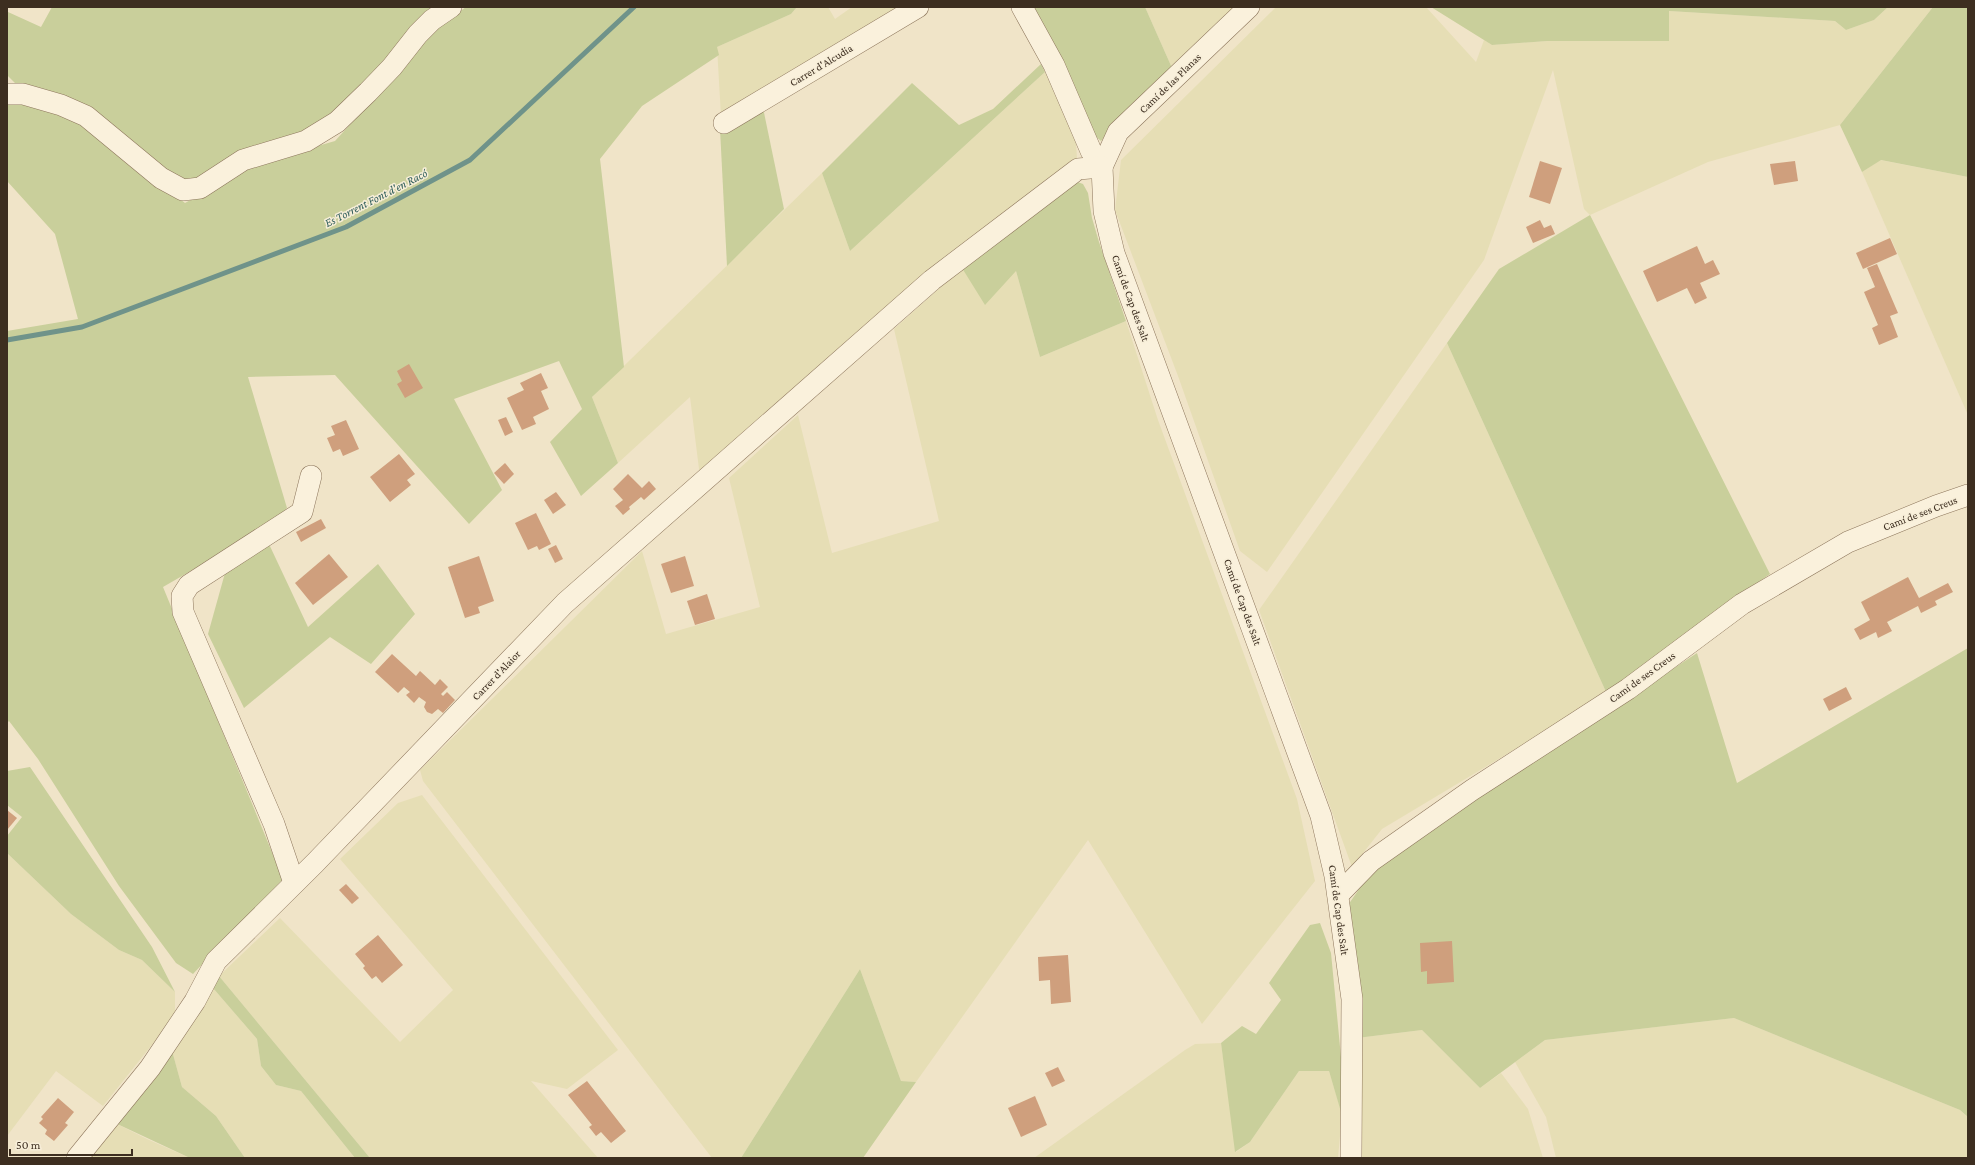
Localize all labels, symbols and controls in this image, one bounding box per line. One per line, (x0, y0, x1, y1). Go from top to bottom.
street label: Carrer d'Alcudia (787, 41, 855, 89)
street label: Camí de las Planas (1137, 50, 1203, 116)
water label: Es Torrent Font d'en Racó (322, 166, 431, 230)
street label: Camí de Cap des Salt (1109, 253, 1152, 344)
street label: Camí de ses Creus (1881, 493, 1959, 533)
street label: Camí de Cap des Salt (1221, 557, 1264, 648)
street label: Carrer d'Alaior (469, 648, 523, 702)
street label: Camí de ses Creus (1607, 649, 1677, 705)
street label: Camí de Cap des Salt (1326, 864, 1351, 956)
scale bar (10, 1131, 132, 1157)
text: 50 m (16, 1138, 41, 1152)

